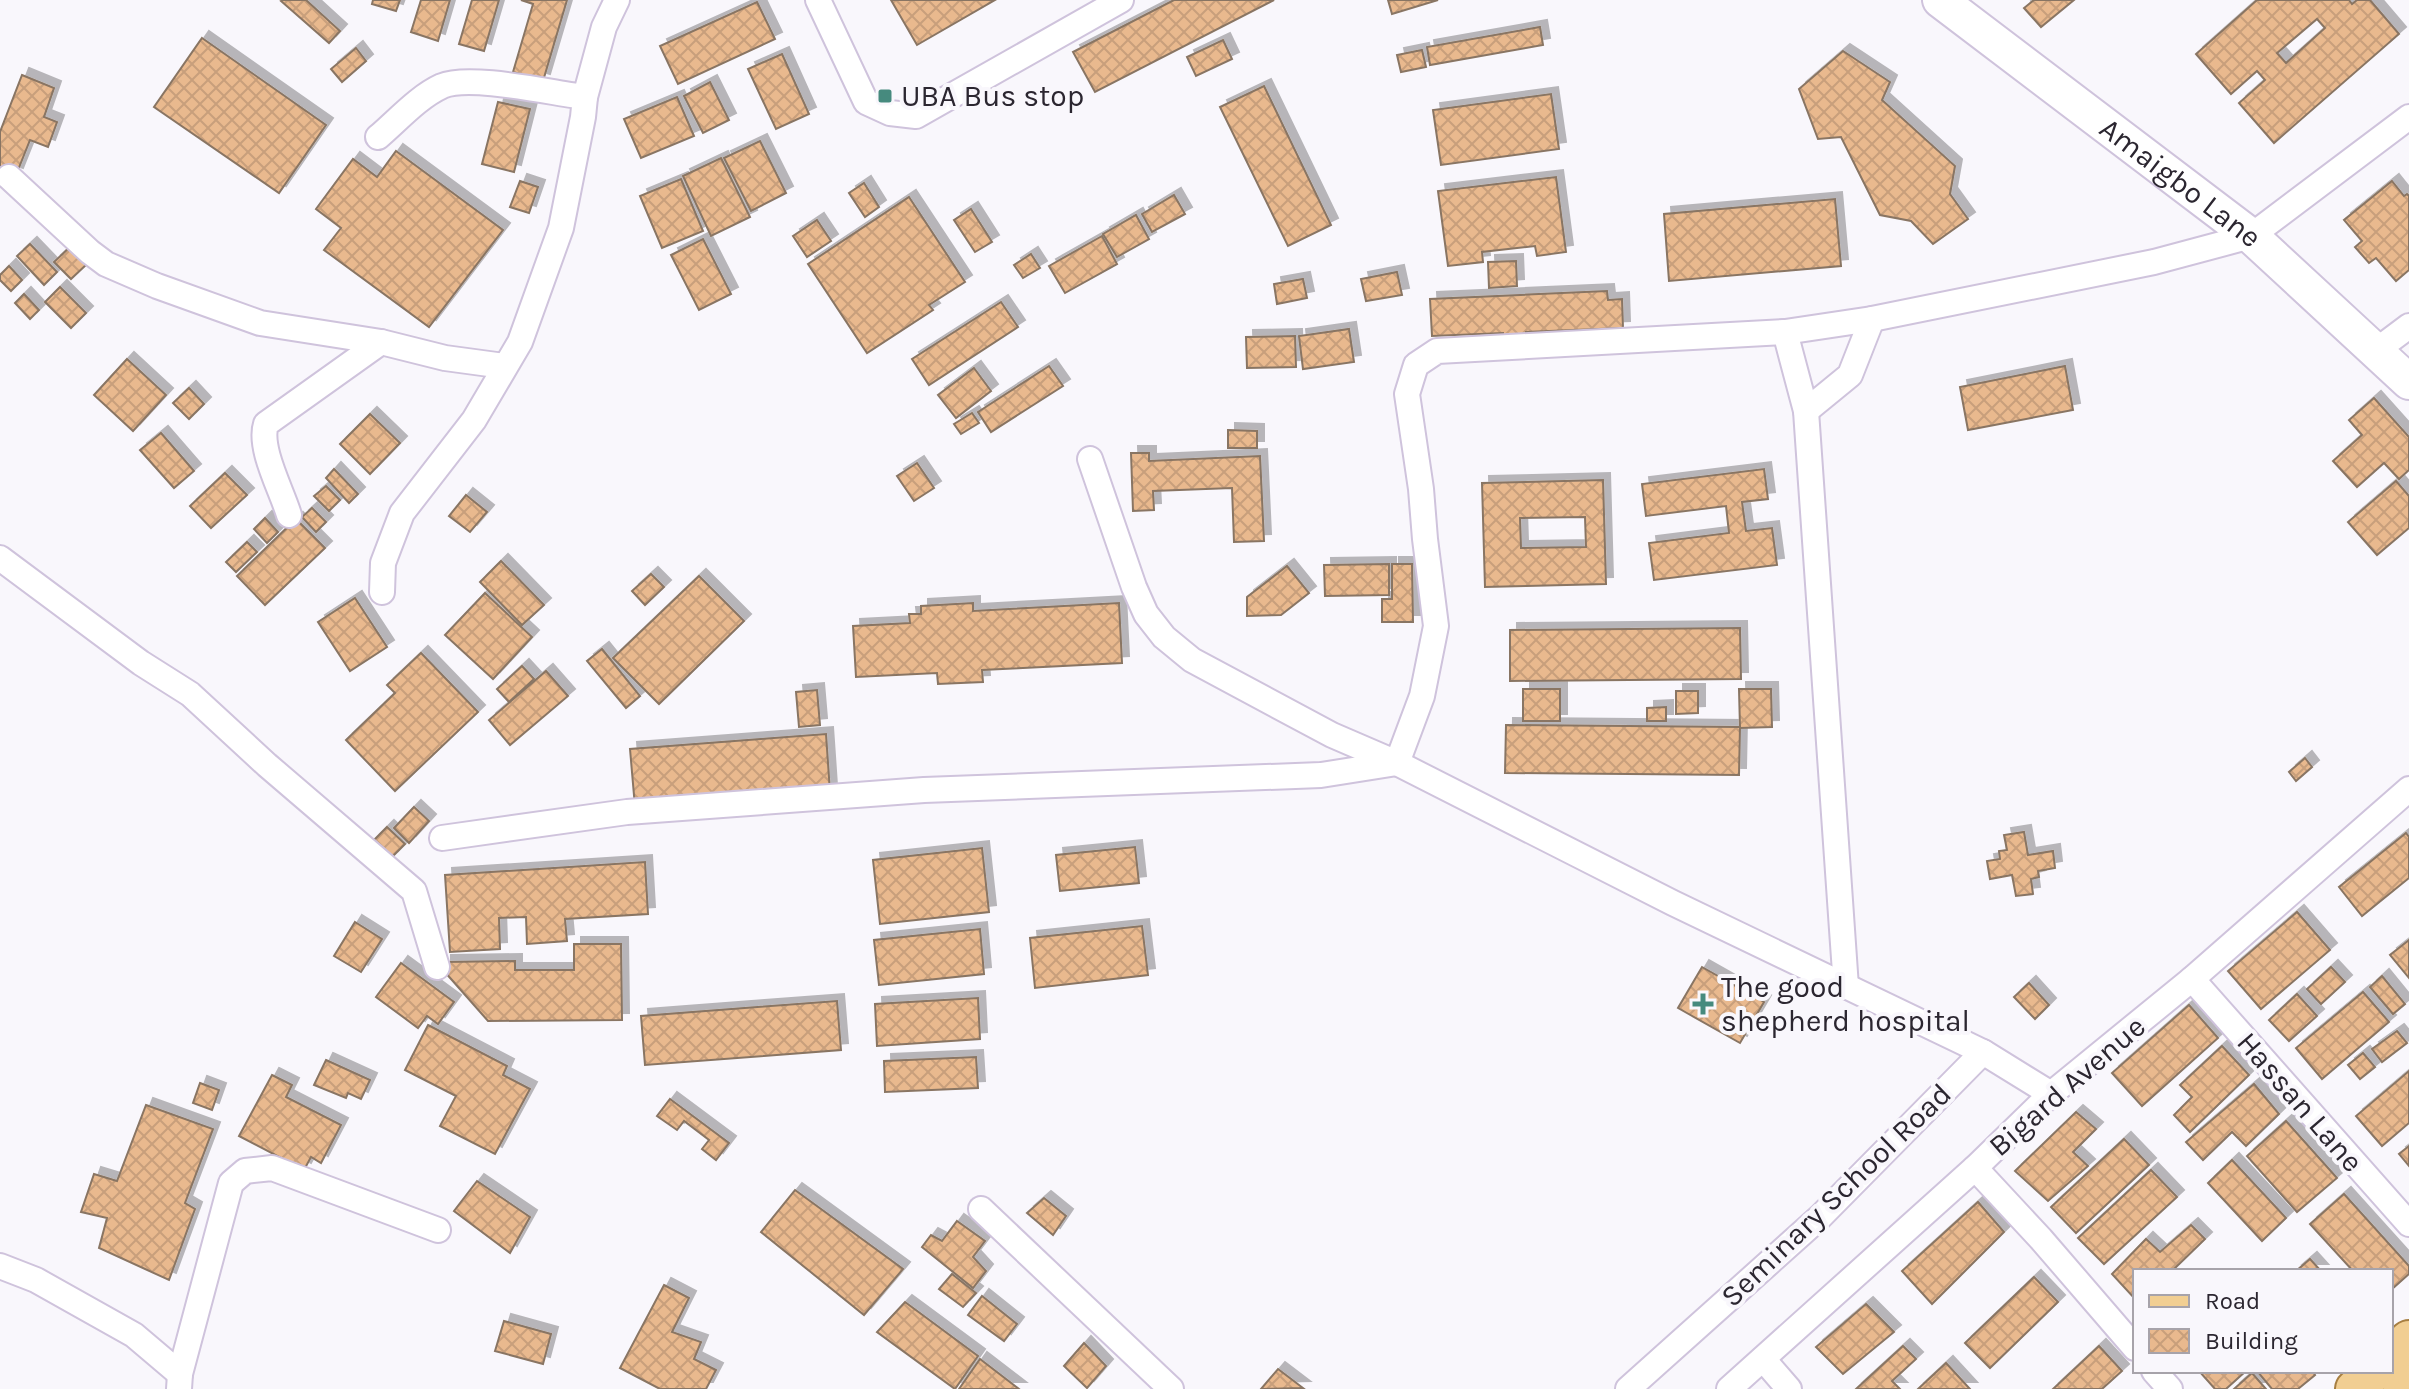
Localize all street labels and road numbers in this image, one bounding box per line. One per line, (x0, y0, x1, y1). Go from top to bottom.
street label: Amaigbo Lane (2093, 110, 2269, 255)
street label: Bigard Avenue (1981, 1008, 2153, 1164)
street label: Hassan Lane (2229, 1025, 2371, 1179)
street label: Seminary School Road (1713, 1076, 1959, 1314)

